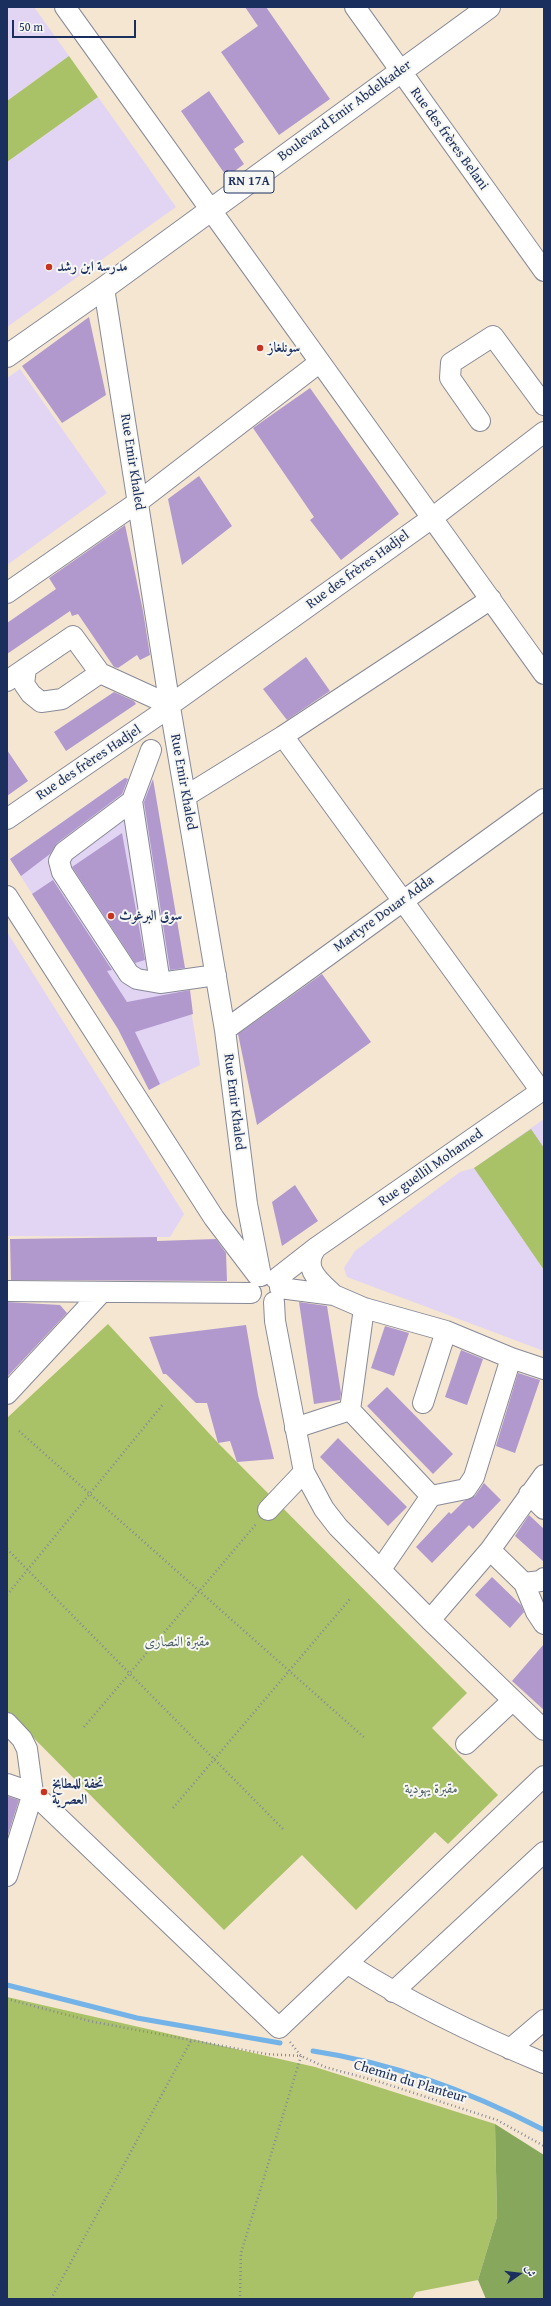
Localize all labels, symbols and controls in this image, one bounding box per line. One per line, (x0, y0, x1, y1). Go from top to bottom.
scale bar (14, 12, 138, 38)
text: 50 m (19, 18, 43, 35)
street label: Boulevard Emir Abdelkader (275, 57, 415, 165)
street label: Rue des frères Belani (406, 85, 492, 193)
road number: RN 17A (224, 171, 274, 193)
place label: مدرسة ابن رشد (57, 259, 128, 275)
marker: مدرسة ابن رشد (44, 262, 54, 272)
place label: سونلغاز (268, 340, 300, 356)
marker: سونلغاز (255, 343, 265, 353)
street label: Rue Emir Khaled (116, 413, 148, 511)
street label: Rue des frères Hadjel (303, 527, 413, 613)
street label: Rue des frères Hadjel (33, 722, 145, 804)
street label: Rue Emir Khaled (166, 733, 200, 831)
street label: Martyre Douar Adda (331, 872, 437, 956)
place label: سوق البرغوث (119, 908, 182, 924)
marker: سوق البرغوث (106, 911, 116, 921)
street label: Rue Emir Khaled (220, 1053, 248, 1151)
street label: Rue guellil Mohamed (375, 1126, 487, 1210)
park label: مقبرة النصارى (144, 1634, 210, 1650)
place label: تحفة للمطابخ العصرية (52, 1776, 104, 1808)
park label: مقبرة يهودية (404, 1781, 458, 1797)
marker: تحفة للمطابخ العصرية (39, 1787, 49, 1797)
street label: Chemin du Planteur (351, 2057, 469, 2107)
north arrow (499, 2254, 539, 2294)
text: ش (522, 2264, 540, 2278)

